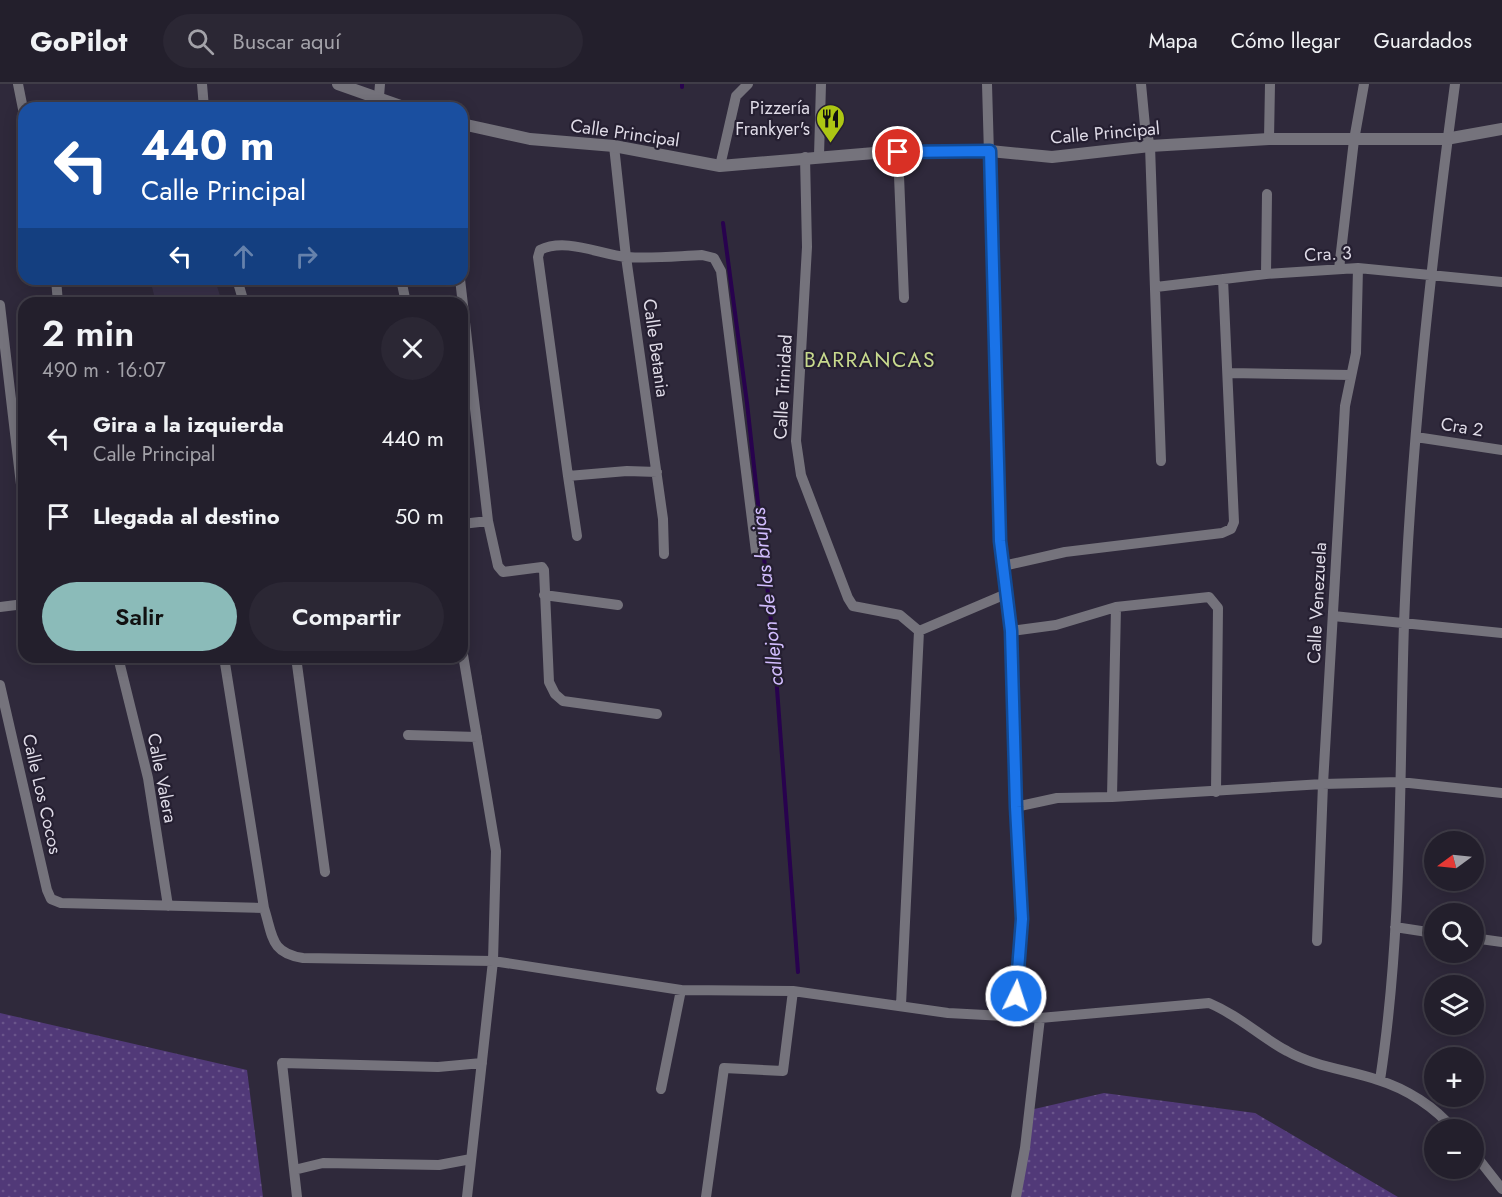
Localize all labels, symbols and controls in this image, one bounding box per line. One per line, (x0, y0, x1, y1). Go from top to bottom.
search box (163, 14, 583, 68)
text: GoPilot (30, 21, 127, 62)
icon: search (184, 25, 217, 58)
text: Buscar aquí (232, 25, 341, 57)
text: Mapa (1148, 26, 1198, 56)
text: Cómo llegar (1231, 26, 1340, 56)
text: Guardados (1373, 26, 1472, 56)
place label: Pizzería Frankyer's (735, 95, 810, 142)
restaurant icon: Pizzería Frankyer's (815, 102, 847, 144)
street label: Calle Principal (569, 112, 681, 154)
text: 440 m (141, 115, 274, 176)
street label: Calle Principal (1049, 115, 1161, 151)
icon: left (42, 126, 120, 204)
pin (872, 126, 923, 177)
icon: arrive (881, 135, 914, 168)
text: Calle Principal (141, 171, 306, 210)
icon: left (164, 240, 197, 273)
icon: ahead (227, 240, 260, 273)
icon: right (290, 240, 323, 273)
street label: Cra. 3 (1303, 240, 1353, 268)
street label: Calle Betania (636, 297, 676, 399)
text: 2 min (42, 307, 134, 359)
button: close (381, 317, 444, 380)
street label: Calle Trinidad (767, 334, 799, 440)
district label: BARRANCAS (804, 345, 936, 375)
text: 490 m · 16:07 (42, 356, 166, 385)
text: Gira a la izquierda (93, 408, 284, 440)
street label: Cra 2 (1439, 411, 1485, 443)
icon: left (42, 422, 75, 455)
text: 440 m (381, 422, 444, 454)
text: Calle Principal (93, 440, 215, 469)
icon: arrive (42, 500, 75, 533)
text: Llegada al destino (93, 500, 280, 532)
text: 50 m (395, 500, 444, 532)
water label: callejon de las brujas (744, 506, 791, 687)
street label: Calle Venezuela (1301, 542, 1333, 664)
button: Salir (42, 582, 237, 651)
button: Compartir (249, 582, 444, 651)
street label: Calle Los Cocos (16, 731, 68, 857)
street label: Calle Valera (141, 731, 183, 825)
north arrow (1424, 831, 1484, 891)
map controls (1424, 831, 1484, 1179)
button: search (1424, 903, 1484, 963)
position arrow (984, 964, 1048, 1028)
button: layers (1424, 975, 1484, 1035)
button: + (1424, 1047, 1484, 1107)
button: − (1424, 1119, 1484, 1179)

